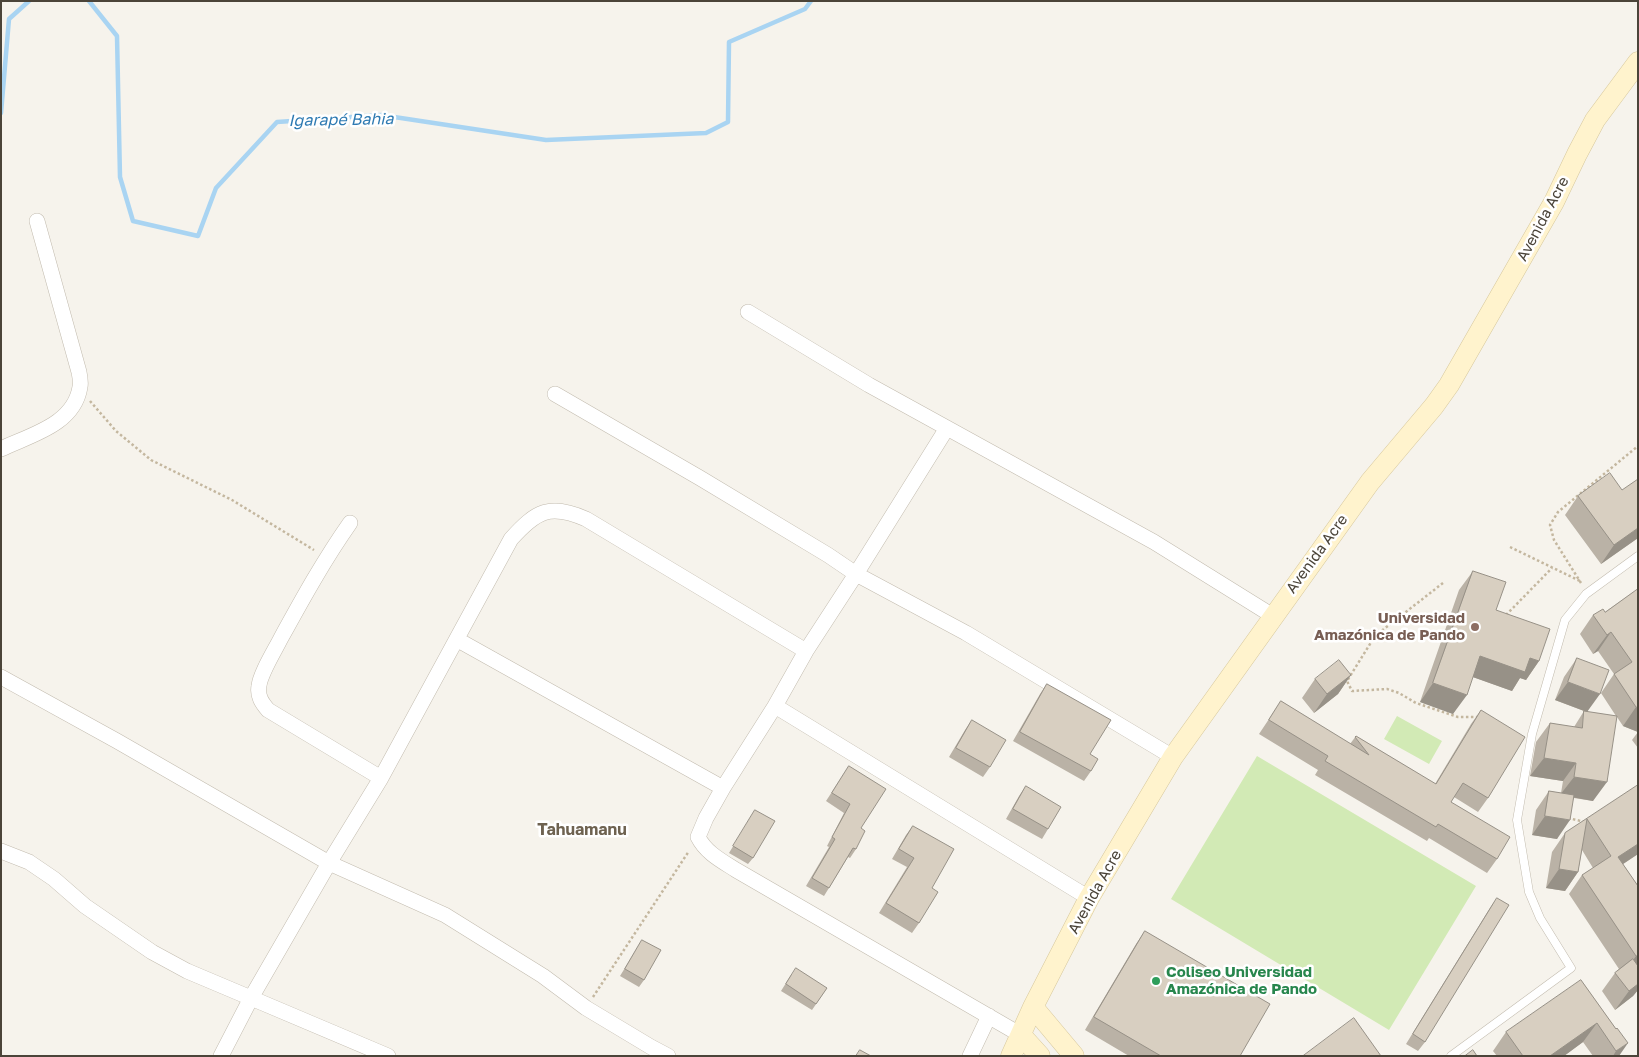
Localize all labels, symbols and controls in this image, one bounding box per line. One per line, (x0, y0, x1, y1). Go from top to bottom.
water label: Igarapé Bahia (288, 109, 394, 131)
street label: Avenida Acre (1513, 174, 1573, 264)
street label: Avenida Acre (1282, 511, 1352, 597)
place label: Universidad Amazónica de Pando (1314, 609, 1465, 644)
marker: Universidad Amazónica de Pando (1469, 621, 1481, 633)
district label: Tahuamanu (537, 820, 627, 840)
street label: Avenida Acre (1065, 847, 1125, 937)
place label: Coliseo Universidad Amazónica de Pando (1166, 963, 1317, 998)
marker: Coliseo Universidad Amazónica de Pando (1150, 975, 1162, 987)

